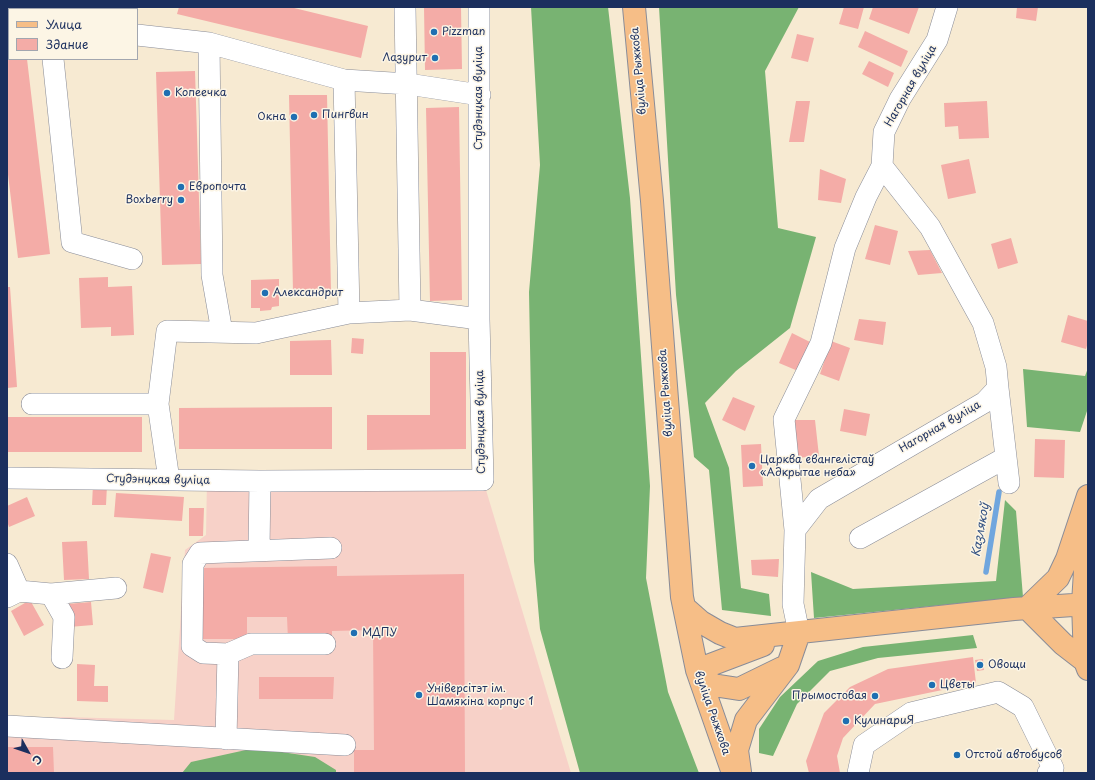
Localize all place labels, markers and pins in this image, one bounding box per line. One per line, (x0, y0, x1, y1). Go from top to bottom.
place label: Pizzman (442, 25, 485, 39)
marker: Pizzman (429, 27, 439, 37)
place label: Лазурит (382, 51, 427, 65)
marker: Лазурит (430, 53, 440, 63)
place label: Копеечка (175, 86, 227, 100)
marker: Копеечка (162, 88, 172, 98)
place label: Пингвин (322, 108, 369, 122)
place label: Окна (257, 110, 286, 124)
marker: Пингвин (309, 110, 319, 120)
marker: Окна (289, 112, 299, 122)
place label: Европочта (189, 180, 246, 194)
marker: Европочта (176, 182, 186, 192)
place label: Boxberry (126, 193, 173, 207)
marker: Boxberry (176, 195, 186, 205)
place label: Александрит (273, 286, 343, 300)
marker: Александрит (260, 288, 270, 298)
place label: Царква евангелістаў «Адкрытае неба» (760, 453, 874, 479)
marker: Царква евангелістаў «Адкрытае неба» (747, 461, 757, 471)
place label: МДПУ (362, 626, 397, 640)
marker: МДПУ (349, 628, 359, 638)
place label: Овощи (988, 658, 1026, 672)
marker: Овощи (975, 660, 985, 670)
place label: Цветы (940, 678, 975, 692)
marker: Цветы (927, 680, 937, 690)
place label: Універсітэт ім. Шамякіна корпус 1 (427, 682, 533, 708)
place label: Прымостовая (792, 689, 867, 703)
marker: Універсітэт ім. Шамякіна корпус 1 (414, 690, 424, 700)
marker: Прымостовая (870, 691, 880, 701)
place label: КулинариЯ (854, 714, 914, 728)
marker: КулинариЯ (841, 716, 851, 726)
place label: Отстой автобусов (965, 748, 1062, 762)
marker: Отстой автобусов (952, 750, 962, 760)

